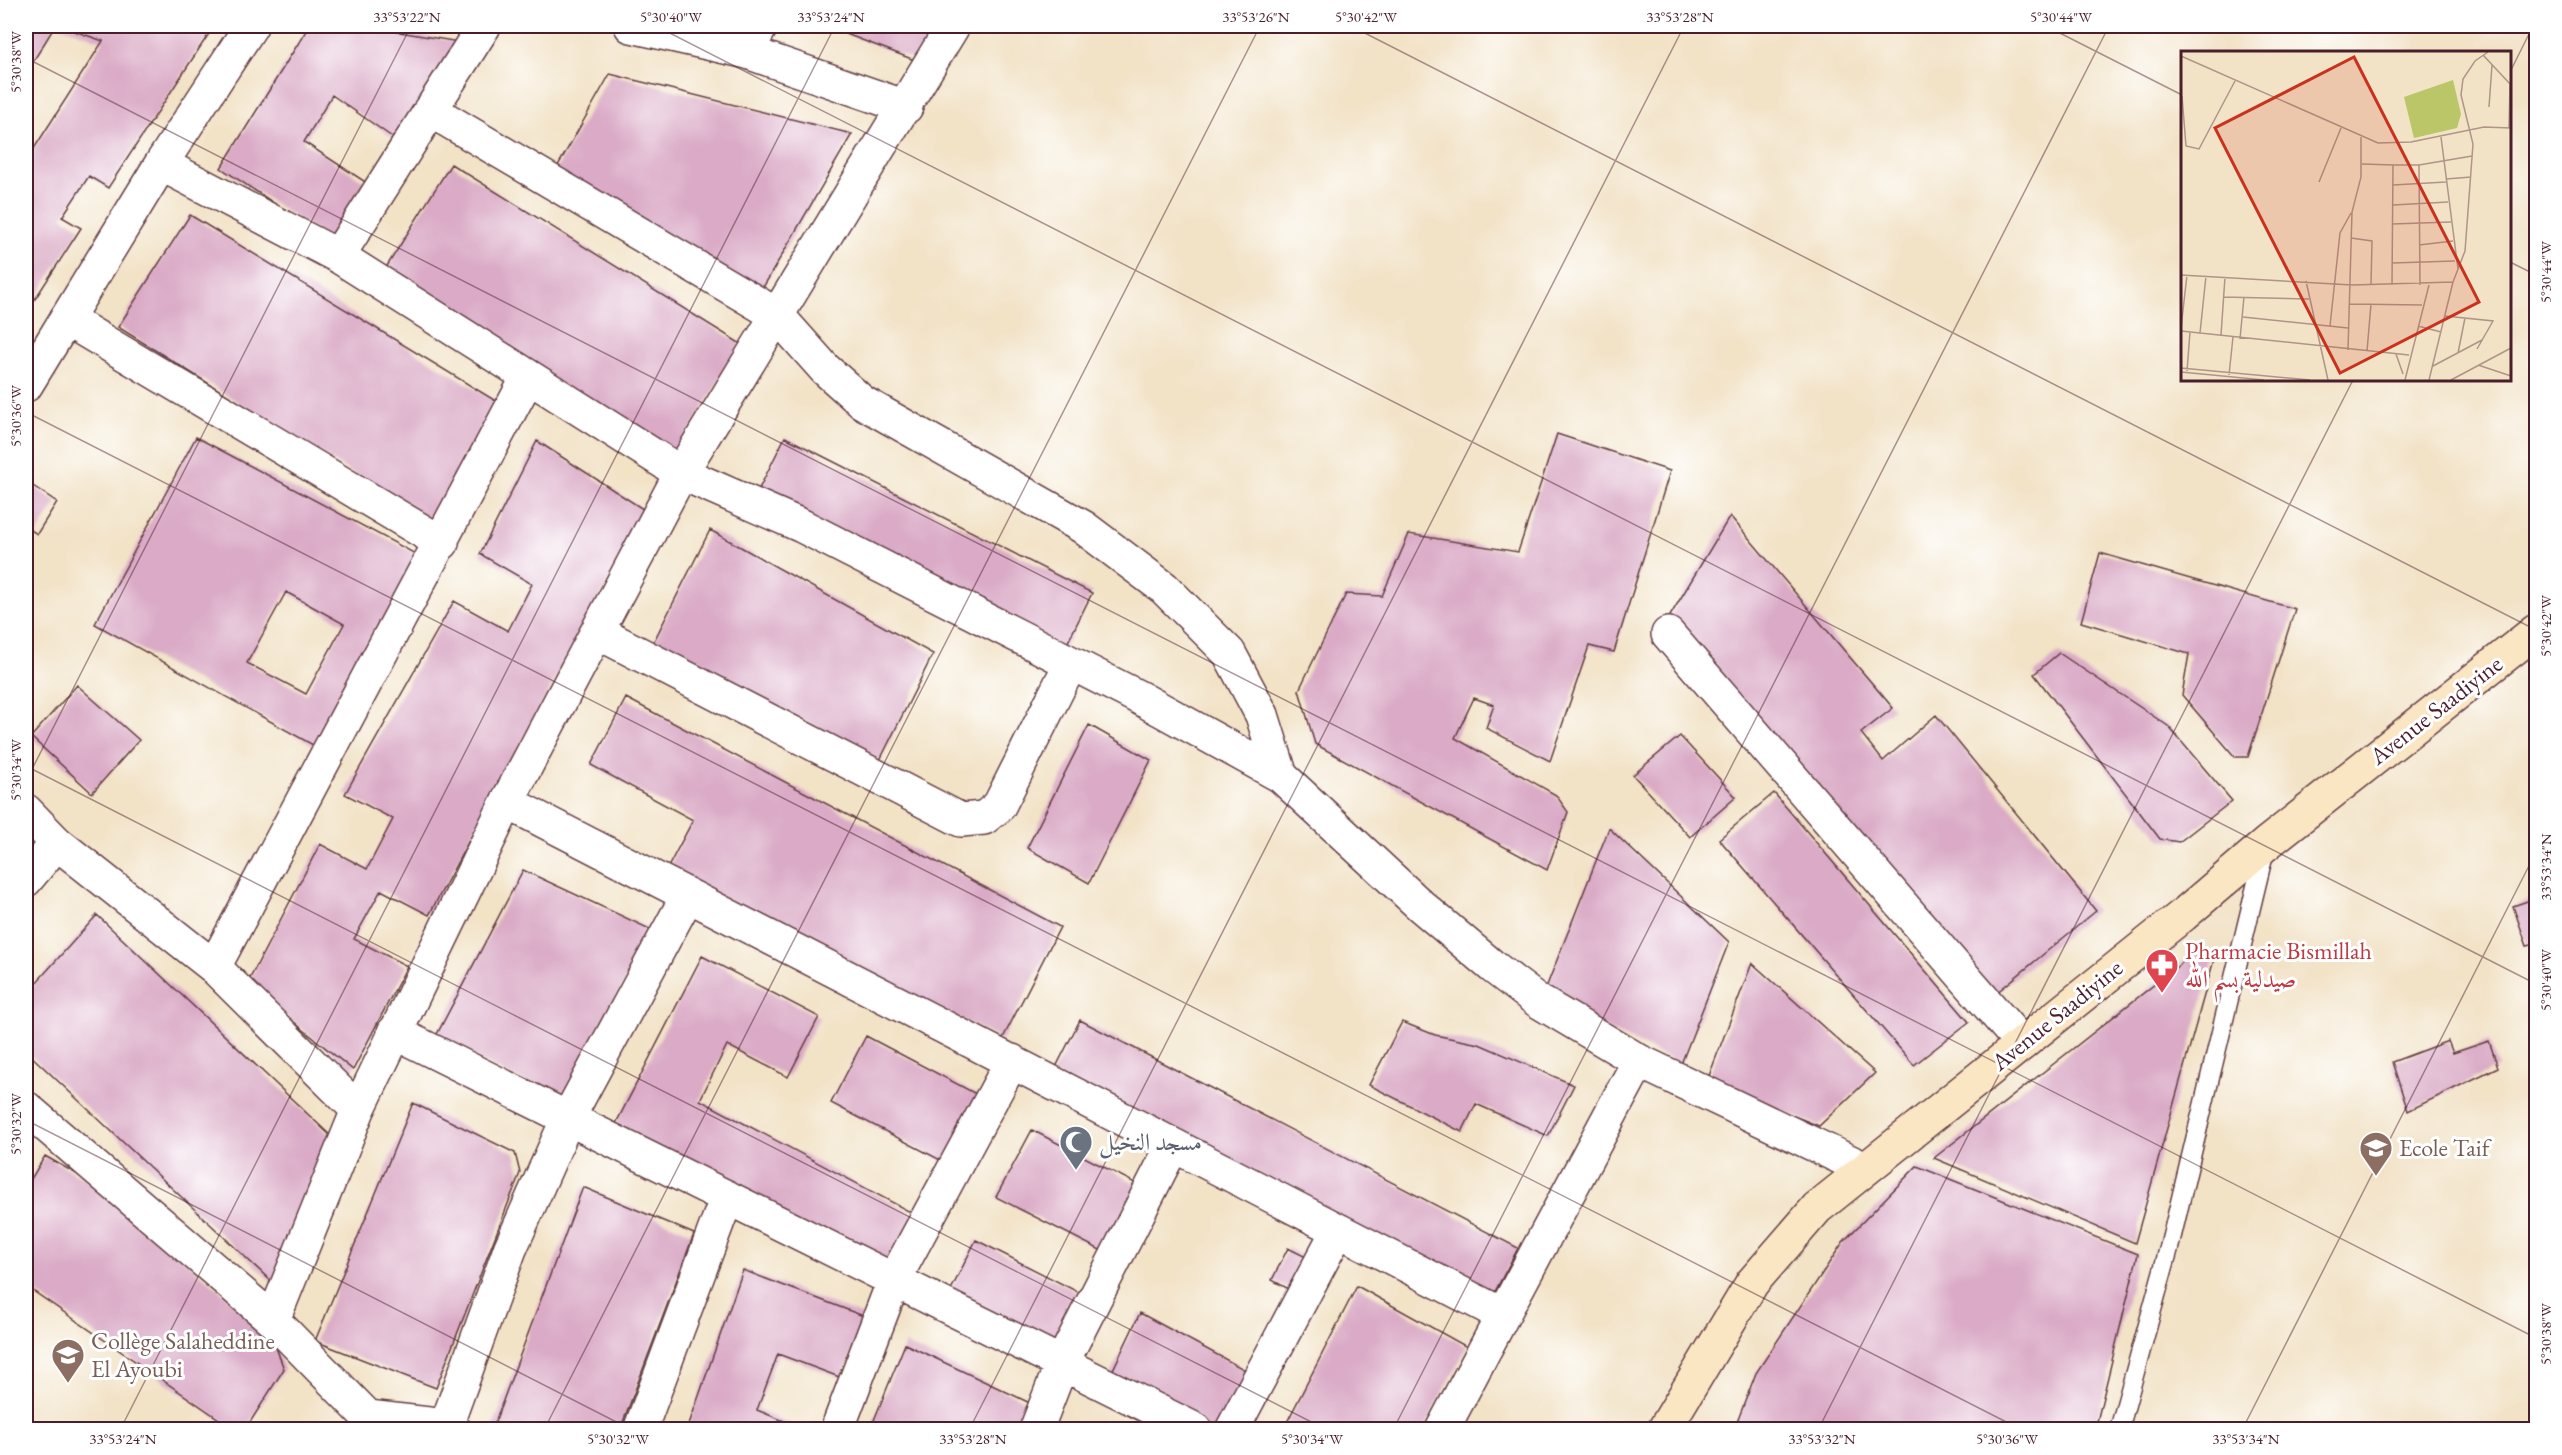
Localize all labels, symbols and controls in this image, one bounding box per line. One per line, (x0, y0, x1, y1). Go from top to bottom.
text: 33°53'22"N (373, 7, 441, 26)
text: 5°30'40"W (640, 7, 702, 26)
text: 33°53'24"N (797, 7, 865, 26)
text: 33°53'26"N (1222, 7, 1290, 26)
text: 5°30'42"W (1335, 7, 1397, 26)
text: 33°53'28"N (1646, 7, 1714, 26)
text: 5°30'44"W (2030, 7, 2092, 26)
text: 5°30'38"W (6, 31, 25, 93)
inset map (2181, 51, 2511, 381)
text: 5°30'44"W (2536, 241, 2555, 303)
text: 5°30'36"W (6, 385, 25, 447)
text: 5°30'42"W (2536, 595, 2555, 657)
street label: Avenue Saadiyine (2362, 648, 2508, 772)
text: 5°30'34"W (6, 739, 25, 801)
text: 33°53'34"N (2536, 833, 2555, 901)
place label: Pharmacie Bismillah صيدلية بسم الله (2185, 935, 2372, 1003)
pharmacy icon: Pharmacie Bismillah صيدلية بسم الله (2144, 947, 2180, 994)
text: 5°30'40"W (2536, 949, 2555, 1011)
street label: Avenue Saadiyine (1984, 952, 2129, 1078)
text: 5°30'32"W (6, 1093, 25, 1155)
mosque icon: مسجد النخيل (1058, 1124, 1094, 1171)
place label: مسجد النخيل (1099, 1126, 1202, 1159)
school or university icon: Ecole Taif (2358, 1130, 2394, 1177)
place label: Ecole Taif (2399, 1132, 2493, 1163)
text: 5°30'38"W (2536, 1303, 2555, 1365)
place label: Collège Salaheddine El Ayoubi (91, 1325, 275, 1384)
school or university icon: Collège Salaheddine El Ayoubi (50, 1337, 86, 1384)
text: 33°53'24"N (89, 1429, 157, 1448)
text: 5°30'32"W (587, 1429, 649, 1448)
text: 33°53'28"N (939, 1429, 1007, 1448)
text: 5°30'34"W (1281, 1429, 1343, 1448)
text: 33°53'32"N (1788, 1429, 1856, 1448)
text: 5°30'36"W (1976, 1429, 2038, 1448)
text: 33°53'34"N (2212, 1429, 2280, 1448)

